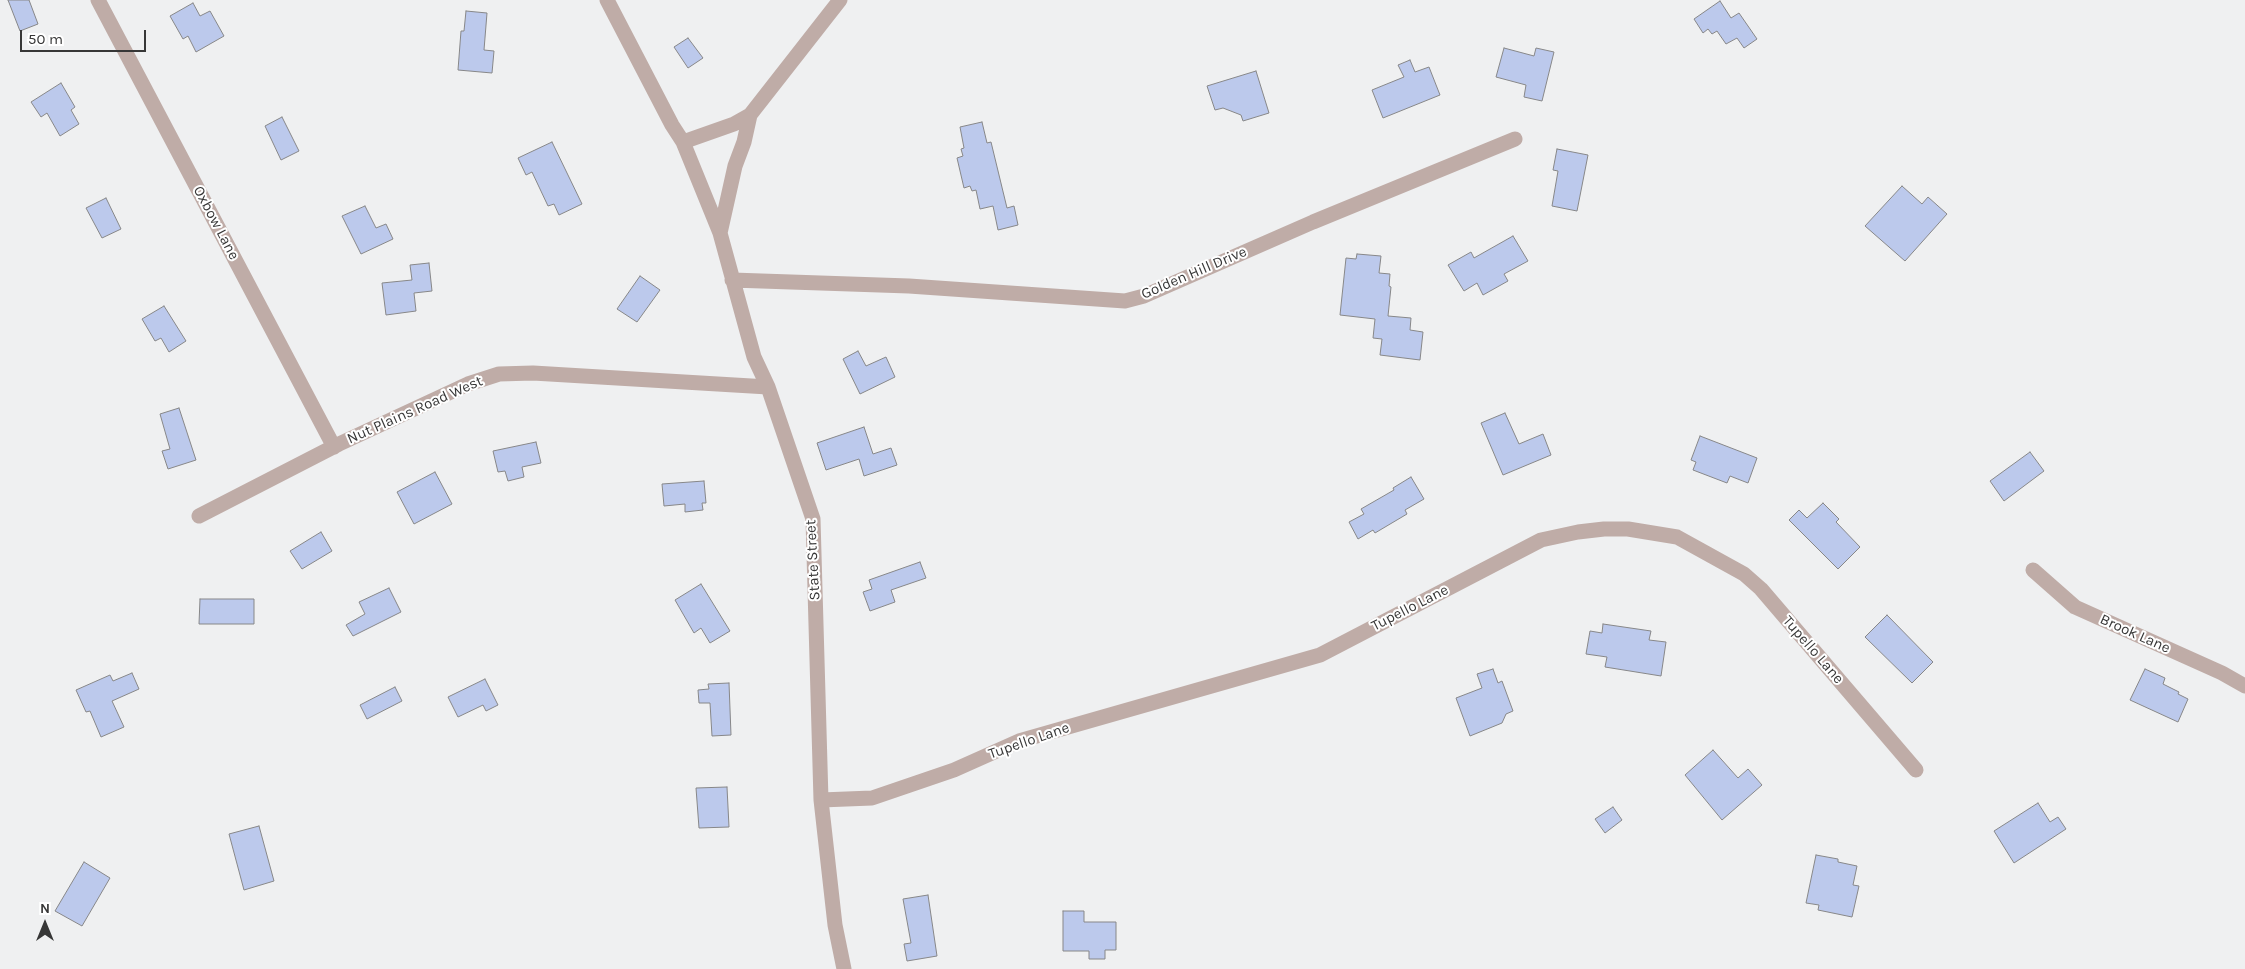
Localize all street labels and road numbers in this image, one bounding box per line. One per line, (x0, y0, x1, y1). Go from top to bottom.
street label: Oxbow Lane (189, 183, 243, 263)
street label: Golden Hill Drive (1139, 243, 1249, 303)
street label: Nut Plains Road West (344, 372, 486, 448)
street label: State Street (802, 519, 824, 601)
street label: Tupello Lane (1368, 581, 1452, 635)
street label: Brook Lane (2097, 610, 2173, 658)
street label: Tupello Lane (1779, 612, 1847, 688)
street label: Tupello Lane (986, 719, 1072, 763)

